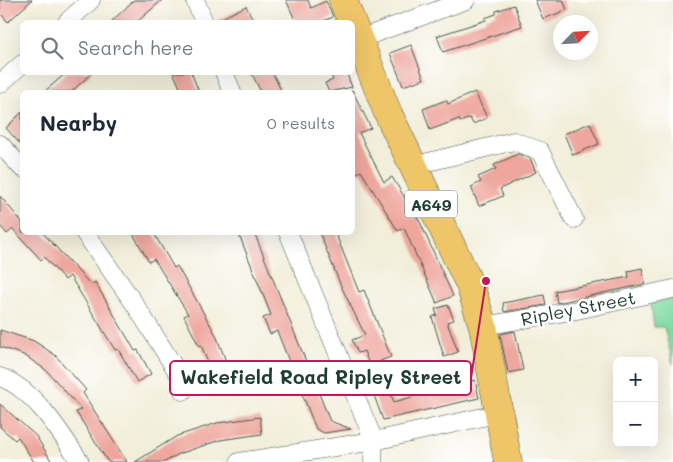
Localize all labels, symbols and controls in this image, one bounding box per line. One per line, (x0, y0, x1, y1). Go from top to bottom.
north arrow (553, 15, 598, 60)
search box (20, 20, 355, 75)
icon: search (38, 34, 66, 62)
text: Search here (78, 35, 194, 60)
text: Nearby (40, 109, 117, 136)
text: 0 results (267, 112, 335, 133)
road number: A649 (405, 190, 457, 218)
street label: Ripley Street (519, 285, 637, 331)
map controls (613, 357, 658, 447)
button: + (613, 357, 658, 402)
callout: Wakefield Road Ripley Street (170, 361, 471, 395)
text: Wakefield Road Ripley Street (181, 364, 461, 389)
button: − (613, 402, 658, 447)

